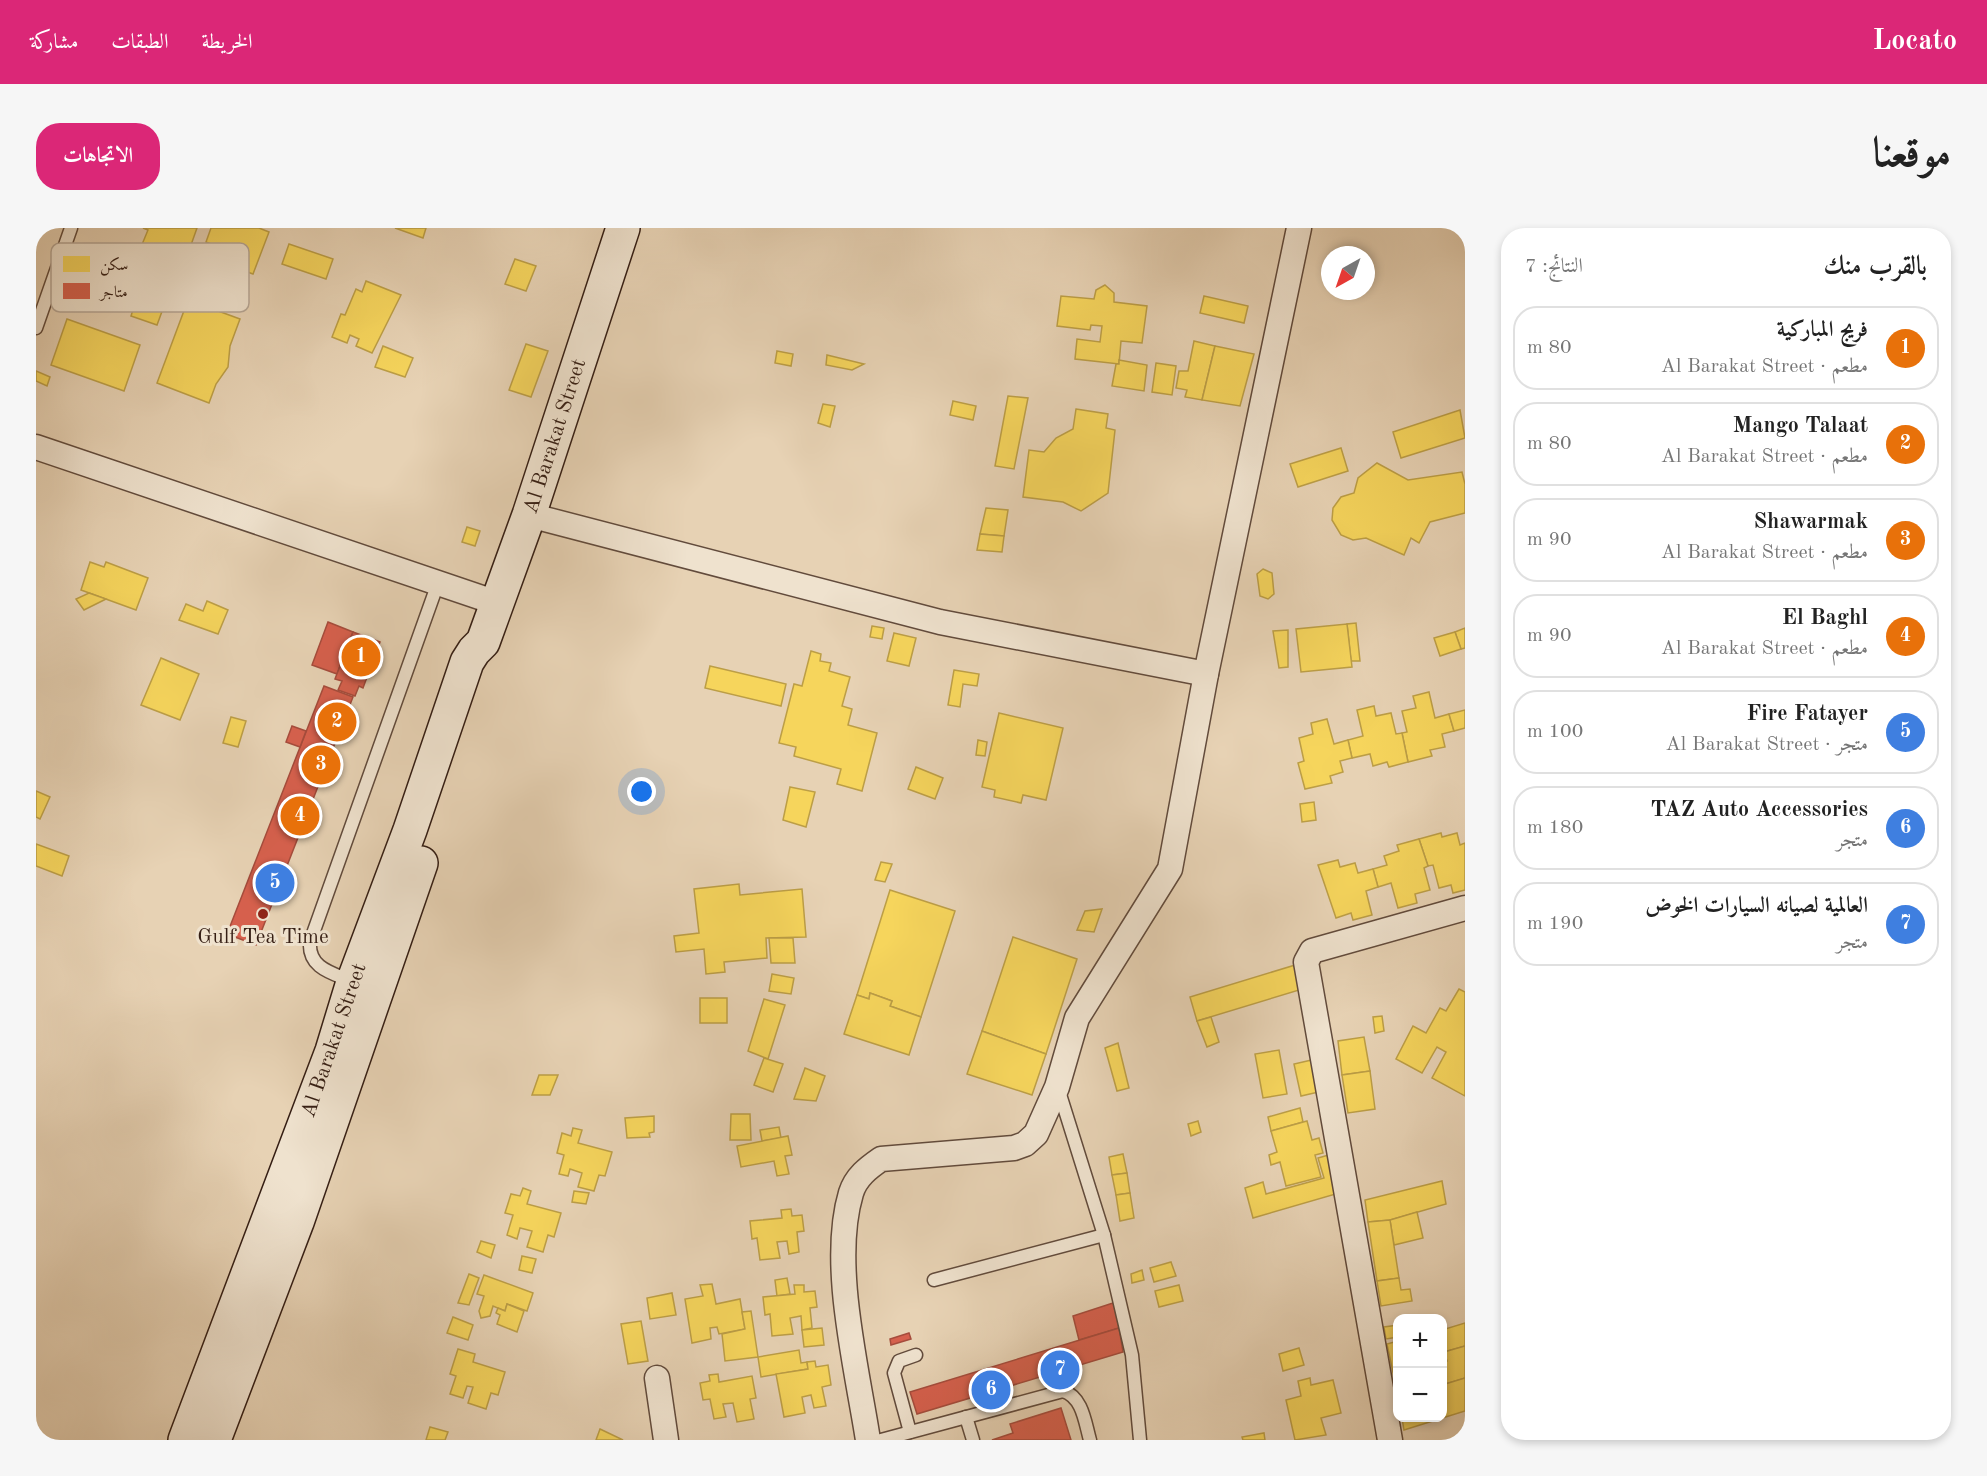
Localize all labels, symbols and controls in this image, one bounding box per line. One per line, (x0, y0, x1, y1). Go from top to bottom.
text: Locato (1872, 28, 1957, 56)
text: مشاركة (30, 32, 78, 53)
text: الطبقات (111, 32, 168, 53)
text: الخريطة (201, 32, 253, 53)
button: الاتجاهات (36, 123, 160, 190)
text: موقعنا (1873, 134, 1951, 176)
legend (51, 243, 249, 312)
north arrow (1321, 246, 1375, 300)
text: بالقرب منك (1824, 254, 1927, 280)
text: سكن (100, 256, 128, 276)
text: النتائج: 7 (1525, 257, 1583, 277)
text: متاجر (98, 285, 128, 302)
text: فريج المباركية (1777, 319, 1868, 341)
text: 80 m (1527, 338, 1572, 358)
text: 1 (1900, 338, 1911, 358)
street label: Al Barakat Street (520, 356, 590, 517)
text: مطعم · Al Barakat Street (1661, 357, 1868, 377)
text: Mango Talaat (1733, 415, 1868, 437)
text: 80 m (1527, 434, 1572, 454)
text: 2 (1900, 434, 1911, 454)
text: مطعم · Al Barakat Street (1661, 447, 1868, 467)
text: Shawarmak (1753, 511, 1868, 533)
text: 90 m (1527, 530, 1572, 550)
text: 3 (1900, 530, 1911, 550)
text: مطعم · Al Barakat Street (1661, 543, 1868, 563)
text: El Baghl (1782, 607, 1868, 629)
text: 90 m (1527, 626, 1572, 646)
text: 4 (1900, 626, 1911, 646)
pin: 1 (342, 634, 380, 680)
text: مطعم · Al Barakat Street (1661, 639, 1868, 659)
pin: 2 (318, 700, 356, 744)
text: Fire Fatayer (1746, 703, 1868, 725)
text: 100 m (1527, 722, 1583, 742)
text: 5 (1900, 722, 1911, 742)
text: متجر · Al Barakat Street (1666, 735, 1868, 755)
pin: 3 (302, 742, 340, 788)
your location (627, 777, 656, 806)
pin: 4 (280, 794, 320, 838)
text: TAZ Auto Accessories (1650, 799, 1868, 821)
text: 180 m (1527, 818, 1583, 838)
text: 6 (1900, 818, 1911, 838)
text: متجر (1836, 831, 1868, 851)
pin: 5 (256, 860, 294, 906)
text: العالمية لصيانه السيارات الخوض (1645, 895, 1868, 917)
marker: Gulf Tea Time (256, 907, 270, 921)
text: 190 m (1527, 914, 1583, 934)
text: 7 (1900, 914, 1911, 934)
place label: Gulf Tea Time (197, 927, 329, 948)
text: متجر (1836, 933, 1868, 953)
street label: Al Barakat Street (298, 961, 371, 1120)
map controls (1393, 1314, 1447, 1422)
button: + (1393, 1314, 1447, 1368)
pin: 7 (1040, 1348, 1080, 1392)
pin: 6 (972, 1368, 1010, 1412)
button: − (1393, 1368, 1447, 1422)

